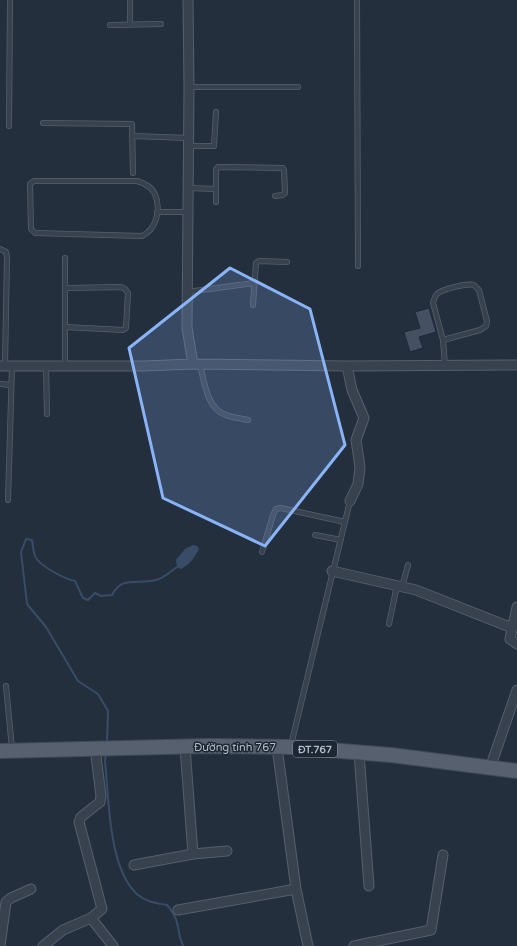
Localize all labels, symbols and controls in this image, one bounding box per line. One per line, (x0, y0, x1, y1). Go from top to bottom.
street label: Đường tỉnh 767 (194, 741, 276, 754)
road number: ĐT.767 (293, 741, 337, 757)

